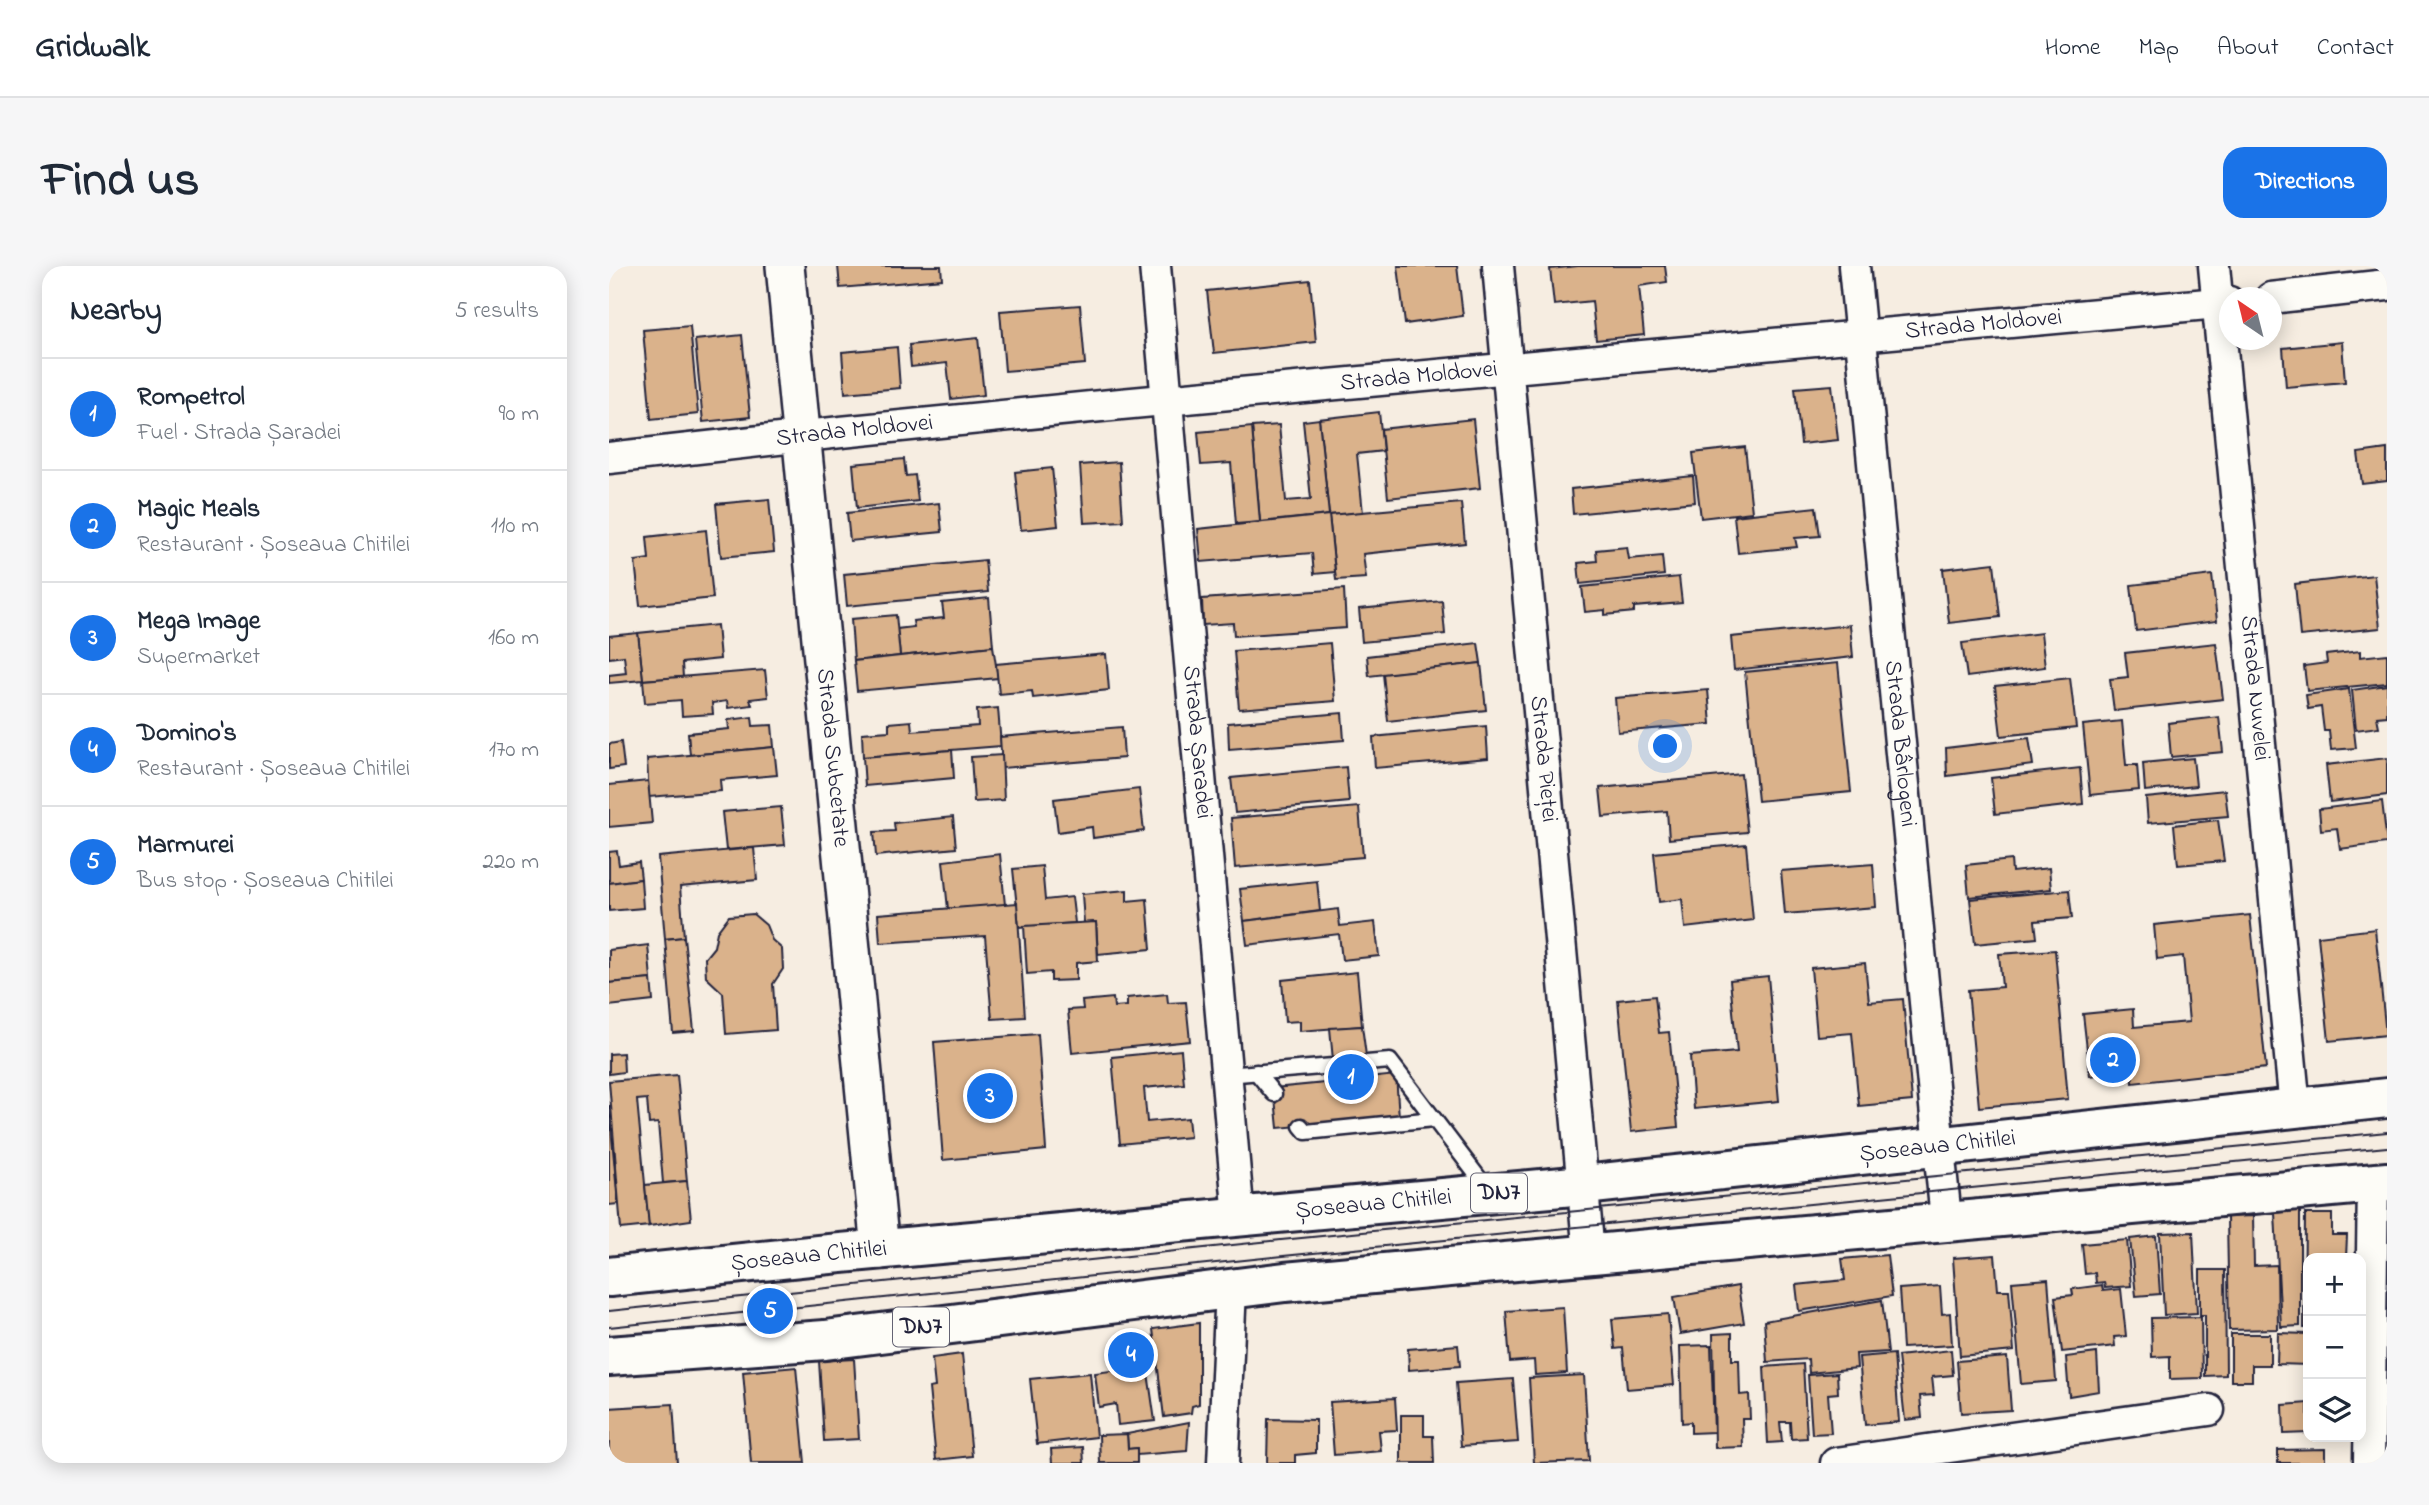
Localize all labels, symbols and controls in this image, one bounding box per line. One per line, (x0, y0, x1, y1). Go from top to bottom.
text: Gridwalk (35, 24, 150, 72)
text: Home (2045, 31, 2101, 66)
text: Map (2139, 31, 2179, 66)
text: About (2217, 31, 2279, 66)
text: Contact (2317, 31, 2394, 66)
text: Find us (42, 146, 199, 218)
button: Directions (2223, 147, 2387, 218)
north arrow (2219, 287, 2282, 350)
text: Nearby (70, 290, 162, 334)
text: 5 results (455, 295, 539, 328)
street label: Strada Moldovei (1903, 300, 2064, 349)
street label: Strada Moldovei (1339, 352, 1499, 401)
text: Rompetrol (137, 379, 245, 417)
text: 1 (89, 398, 97, 431)
text: 90 m (499, 398, 539, 431)
street label: Strada Moldovei (774, 405, 935, 457)
text: Fuel · Strada Șaradei (137, 417, 341, 450)
text: Magic Meals (137, 491, 260, 529)
text: 2 (87, 510, 99, 543)
text: 110 m (491, 510, 539, 543)
text: Restaurant · Șoseaua Chitilei (137, 529, 410, 562)
text: Mega Image (137, 603, 260, 641)
street label: Strada Nuvelei (2230, 614, 2279, 762)
text: 3 (88, 622, 98, 655)
text: 160 m (488, 622, 539, 655)
text: Supermarket (137, 641, 260, 674)
street label: Strada Bârlogeni (1875, 659, 1926, 829)
street label: Strada Șaradei (1173, 664, 1221, 820)
street label: Strada Subcetate (806, 667, 859, 849)
street label: Strada Pieței (1520, 694, 1567, 824)
text: Domino's (137, 715, 237, 753)
your location (1648, 729, 1682, 763)
text: 4 (88, 734, 98, 767)
text: 170 m (489, 734, 539, 767)
text: Restaurant · Șoseaua Chitilei (137, 753, 410, 786)
text: Marmurei (137, 827, 234, 865)
text: 5 (86, 846, 100, 879)
text: 220 m (483, 846, 539, 879)
text: Bus stop · Șoseaua Chitilei (137, 865, 394, 898)
pin: 2 (2090, 1034, 2136, 1086)
pin: 1 (1328, 1051, 1374, 1103)
pin: 3 (967, 1070, 1013, 1122)
street label: Șoseaua Chitilei (1858, 1121, 2017, 1173)
road number: DN7 (1471, 1174, 1527, 1212)
street label: Șoseaua Chitilei (1294, 1180, 1453, 1229)
street label: Șoseaua Chitilei (729, 1231, 889, 1282)
map controls (2303, 1253, 2366, 1442)
button: + (2303, 1253, 2366, 1316)
pin: 5 (747, 1285, 793, 1337)
road number: DN7 (893, 1308, 949, 1346)
button: − (2303, 1316, 2366, 1379)
pin: 4 (1108, 1329, 1154, 1381)
button: layers (2303, 1379, 2366, 1442)

